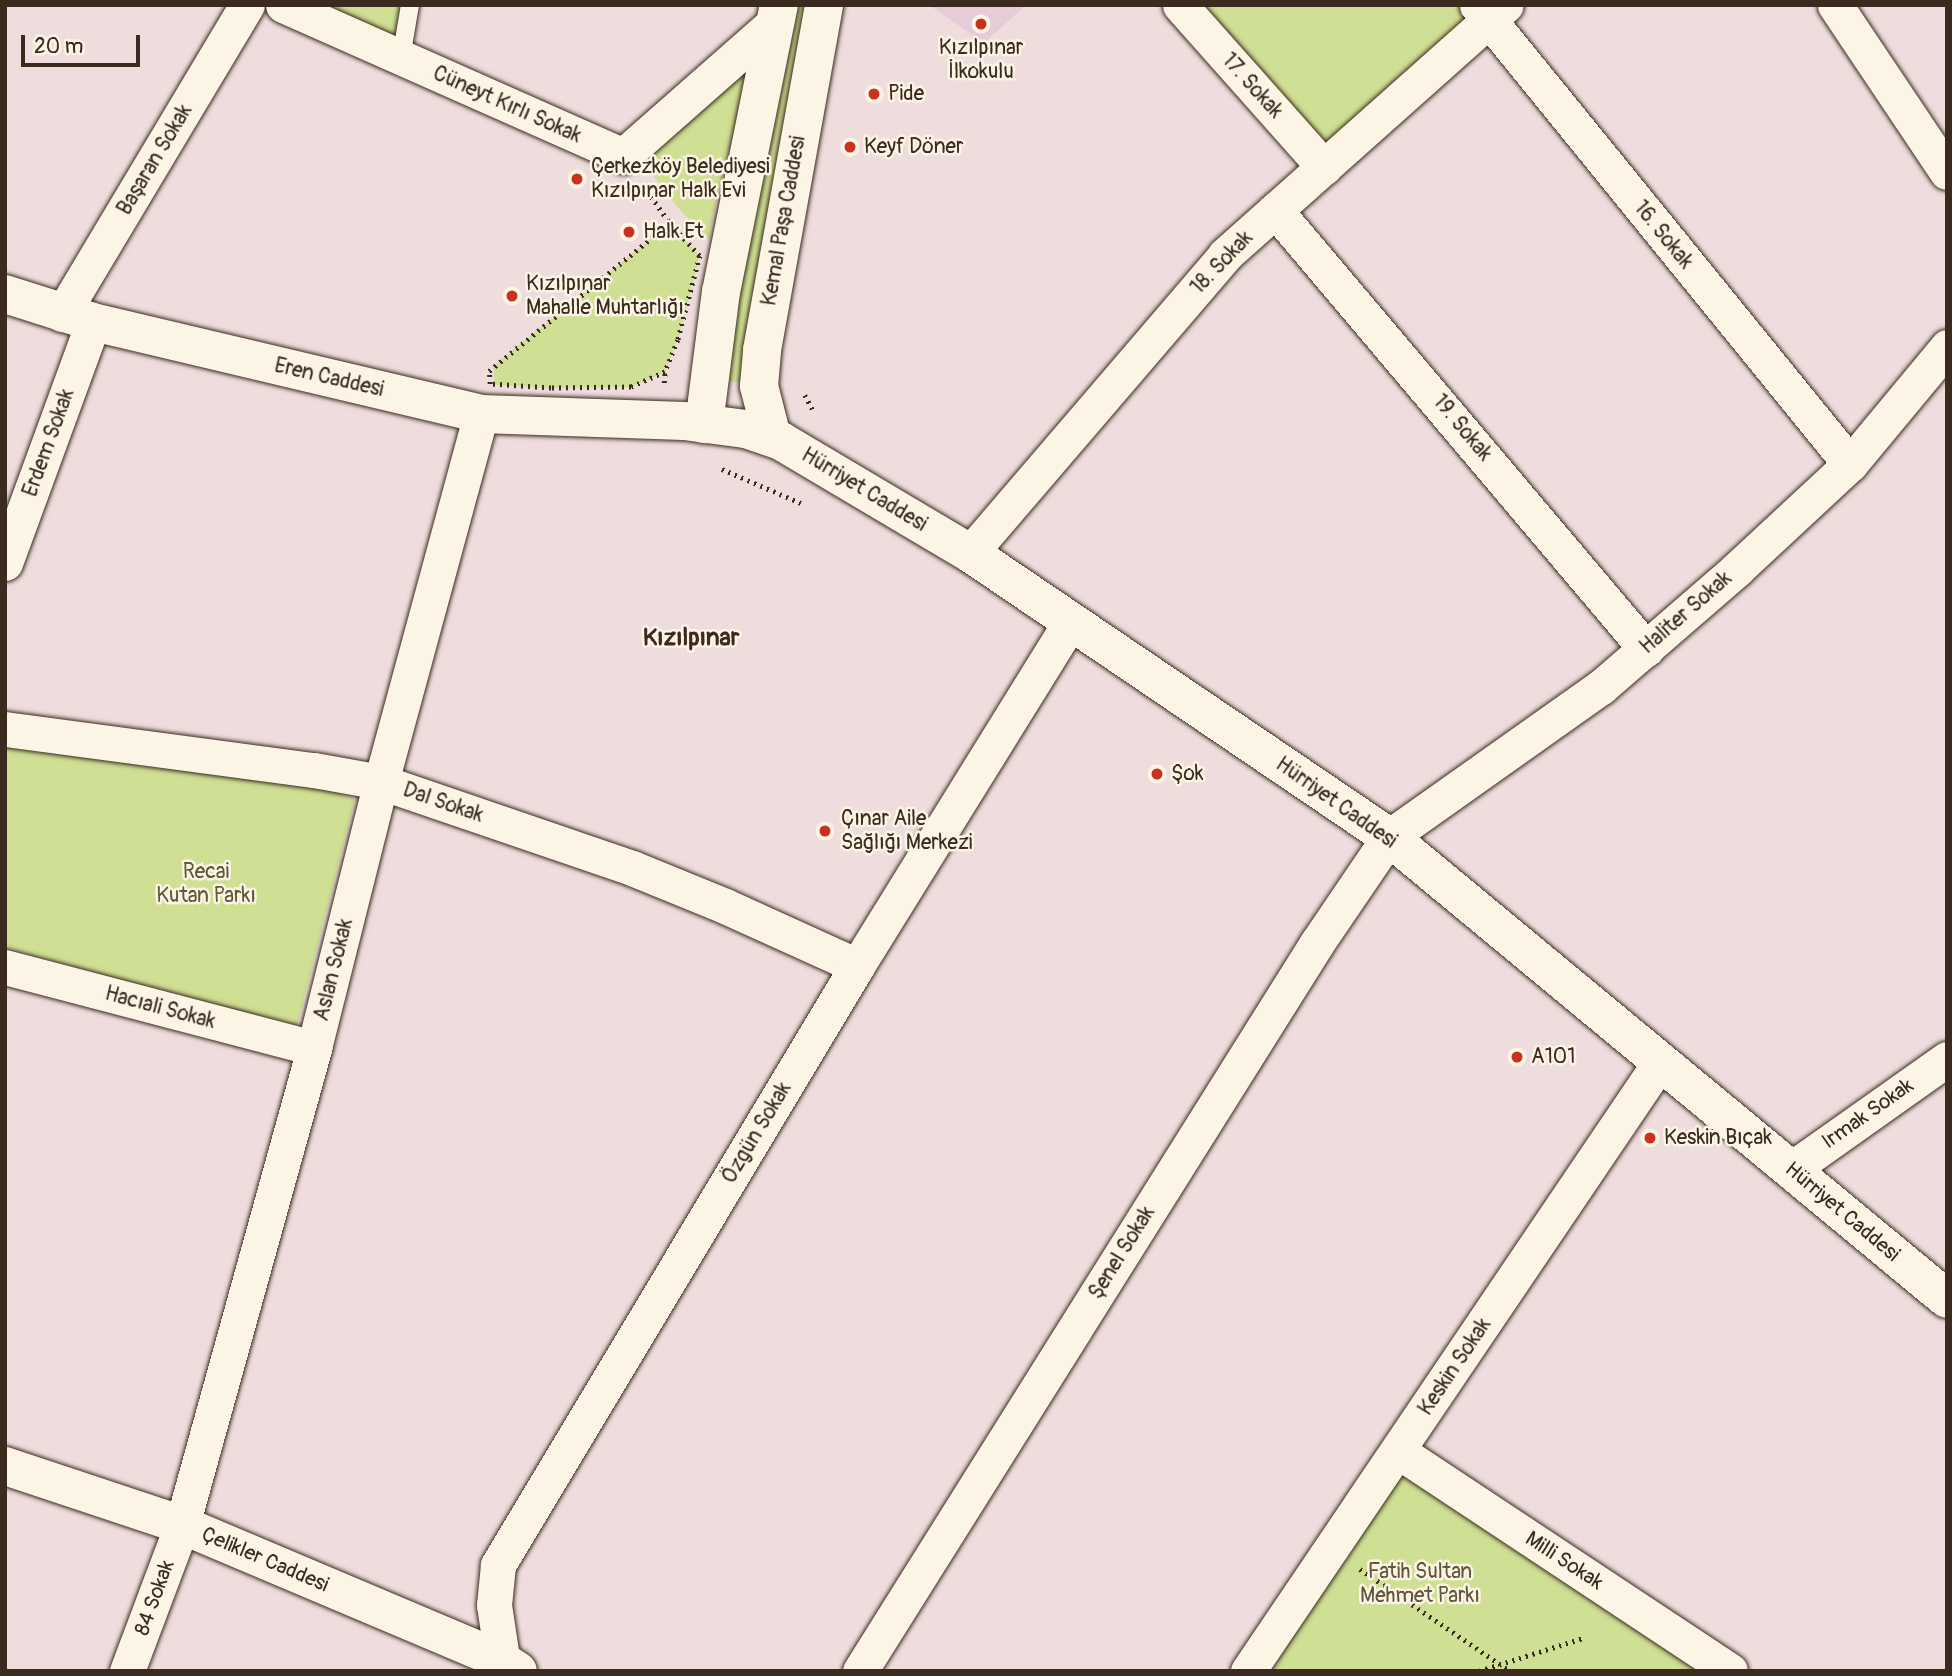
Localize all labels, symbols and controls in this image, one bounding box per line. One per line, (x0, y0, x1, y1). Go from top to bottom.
marker: Kızılpınar İlkokulu (973, 16, 989, 32)
scale bar (24, 21, 144, 65)
text: 20 m (34, 33, 83, 60)
place label: Kızılpınar İlkokulu (939, 35, 1023, 85)
street label: 17. Sokak (1216, 48, 1288, 124)
street label: Cüneyt Kırlı Sokak (429, 61, 585, 149)
place label: Pide (888, 81, 924, 107)
marker: Pide (866, 86, 882, 102)
street label: Başaran Sokak (112, 100, 198, 220)
street label: Kemal Paşa Caddesi (757, 134, 811, 308)
place label: Keyf Döner (864, 134, 963, 160)
marker: Keyf Döner (842, 139, 858, 155)
place label: Çerkezköy Belediyesi Kızılpınar Halk Evi (591, 154, 770, 204)
marker: Çerkezköy Belediyesi Kızılpınar Halk Evi (569, 171, 585, 187)
street label: 16. Sokak (1628, 196, 1698, 274)
place label: Halk Et (643, 219, 704, 245)
marker: Halk Et (621, 224, 637, 240)
street label: 18. Sokak (1186, 226, 1258, 300)
place label: Kızılpınar Mahalle Muhtarlığı (526, 271, 684, 321)
marker: Kızılpınar Mahalle Muhtarlığı (504, 288, 520, 304)
street label: Eren Caddesi (272, 353, 386, 403)
street label: Erdem Sokak (18, 386, 80, 500)
street label: 19. Sokak (1427, 390, 1497, 466)
street label: Hürriyet Caddesi (797, 443, 931, 537)
street label: Haliter Sokak (1635, 566, 1737, 660)
district label: Kızılpınar (643, 624, 739, 652)
street label: Hürriyet Caddesi (1271, 752, 1401, 854)
place label: Şok (1171, 761, 1203, 787)
marker: Şok (1149, 766, 1165, 782)
street label: Dal Sokak (400, 778, 486, 828)
place label: Çınar Aile Sağlığı Merkezi (841, 806, 973, 856)
marker: Çınar Aile Sağlığı Merkezi (815, 821, 835, 841)
park label: Recai Kutan Parkı (156, 859, 256, 909)
street label: Aslan Sokak (309, 916, 359, 1024)
street label: Hacıali Sokak (102, 981, 218, 1035)
place label: A101 (1531, 1044, 1575, 1070)
marker: A101 (1509, 1049, 1525, 1065)
street label: Irmak Sokak (1817, 1073, 1919, 1155)
street label: Özgün Sokak (717, 1078, 797, 1188)
place label: Keskin Bıçak (1664, 1125, 1772, 1151)
marker: Keskin Bıçak (1642, 1130, 1658, 1146)
street label: Hürriyet Caddesi (1779, 1157, 1905, 1267)
street label: Şenel Sokak (1083, 1202, 1161, 1304)
street label: Keskin Sokak (1413, 1314, 1497, 1420)
street label: Çelikler Caddesi (198, 1522, 332, 1598)
street label: Milli Sokak (1520, 1526, 1608, 1596)
street label: 84 Sokak (130, 1557, 180, 1639)
park label: Fatih Sultan Mehmet Parkı (1360, 1559, 1480, 1609)

